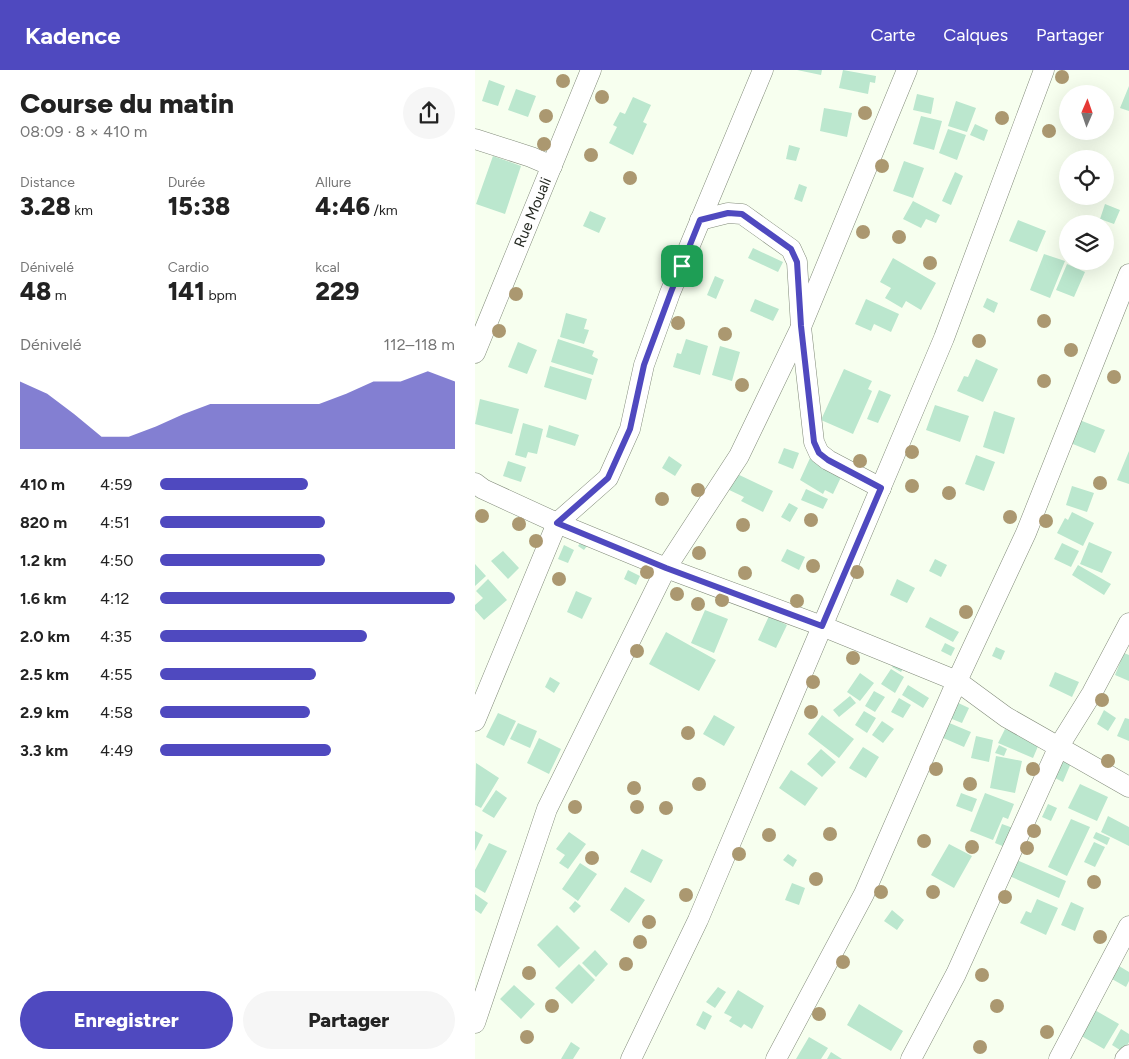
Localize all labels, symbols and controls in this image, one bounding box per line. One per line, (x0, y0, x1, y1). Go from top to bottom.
text: Kadence (25, 21, 121, 50)
text: Carte (870, 24, 915, 46)
text: Calques (943, 24, 1008, 46)
text: Partager (1036, 24, 1104, 46)
north arrow (1059, 85, 1114, 140)
map controls (1059, 85, 1114, 270)
text: Course du matin (20, 86, 234, 120)
button: share (403, 87, 455, 139)
text: 08:09 · 8 × 410 m (20, 122, 147, 141)
button: locate (1059, 150, 1114, 205)
text: Distance (20, 174, 75, 191)
text: Durée (168, 174, 205, 191)
text: Allure (315, 174, 351, 191)
street label: Rue Mouali (510, 175, 555, 250)
text: 3.28 (20, 191, 71, 221)
text: 15:38 (168, 191, 230, 221)
text: 4:46 (315, 191, 370, 221)
text: km (71, 202, 93, 219)
text: /km (370, 202, 398, 219)
button: layers (1059, 215, 1114, 270)
pin (661, 245, 703, 287)
icon: arrive (668, 252, 696, 280)
text: Dénivelé (20, 259, 74, 276)
text: Cardio (168, 259, 209, 276)
text: kcal (315, 259, 340, 276)
text: 48 (20, 276, 51, 306)
text: 141 (168, 276, 205, 306)
text: 229 (315, 276, 359, 306)
text: m (51, 287, 67, 304)
text: bpm (205, 287, 237, 304)
text: Dénivelé (20, 335, 82, 354)
text: 112–118 m (383, 335, 455, 354)
text: 410 m (20, 475, 65, 494)
text: 4:59 (100, 475, 132, 494)
text: 820 m (20, 513, 67, 532)
text: 4:51 (100, 513, 130, 532)
text: 1.2 km (20, 551, 66, 570)
text: 4:50 (100, 551, 133, 570)
text: 1.6 km (20, 589, 66, 608)
text: 4:12 (100, 589, 130, 608)
text: 2.0 km (20, 627, 70, 646)
text: 4:35 (100, 627, 132, 646)
text: 2.5 km (20, 665, 69, 684)
text: 4:55 (100, 665, 132, 684)
text: 2.9 km (20, 703, 69, 722)
text: 4:58 (100, 703, 133, 722)
text: 3.3 km (20, 741, 68, 760)
text: 4:49 (100, 741, 133, 760)
button: Enregistrer (20, 991, 233, 1049)
button: Partager (243, 991, 455, 1049)

